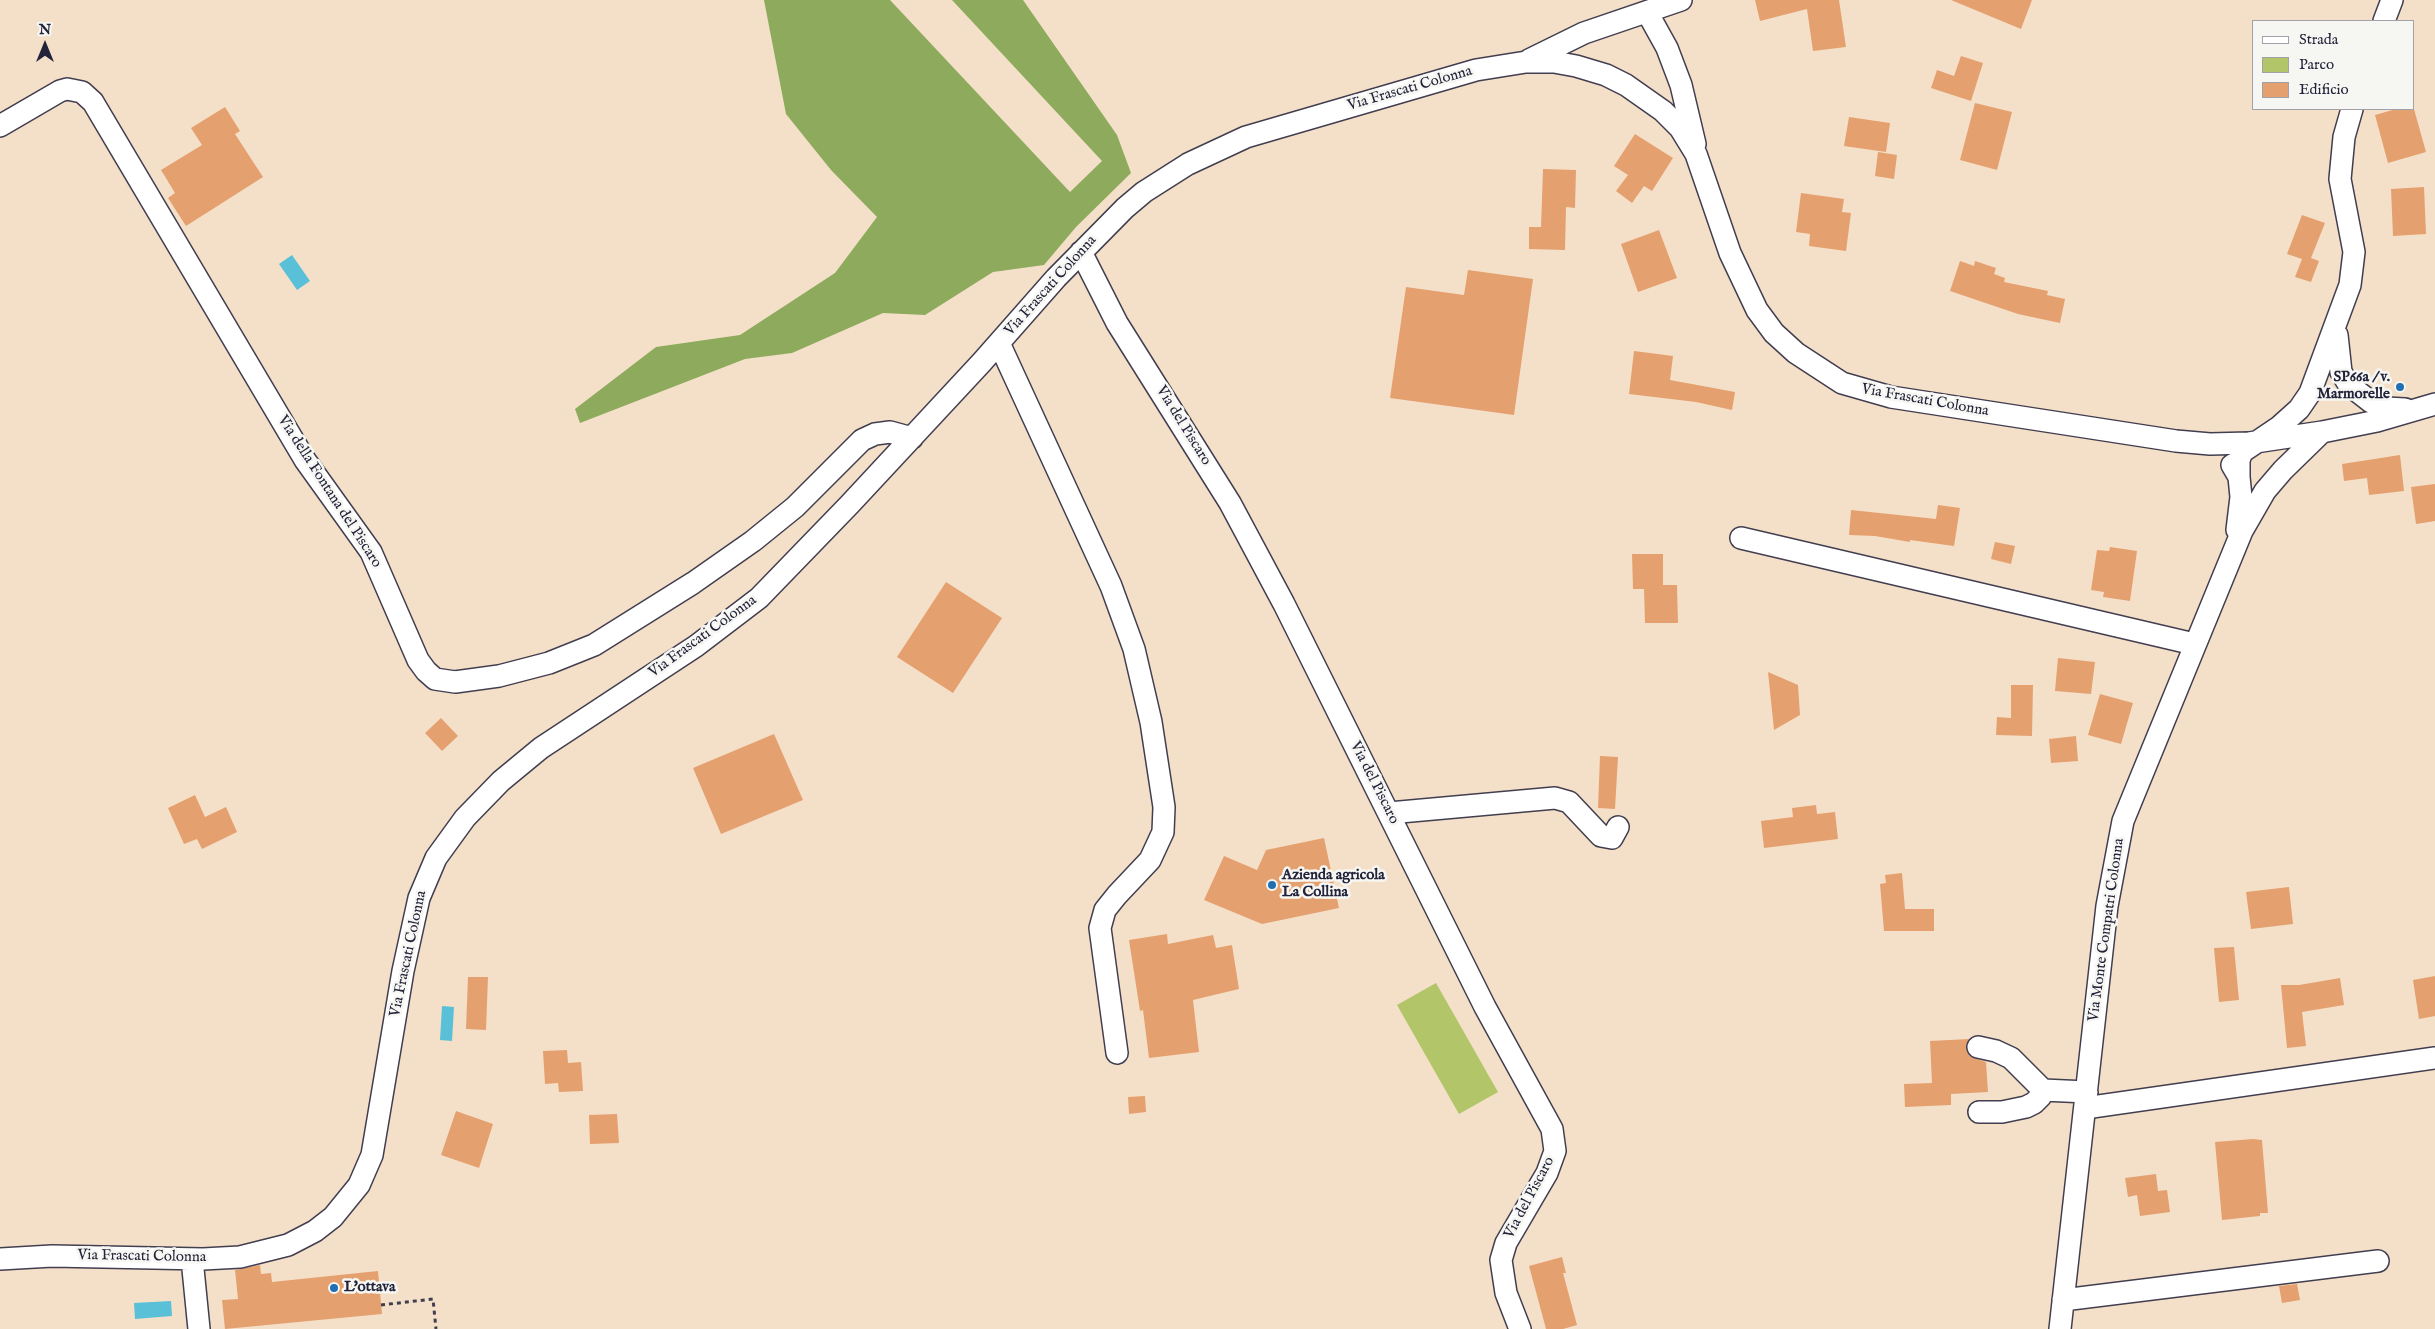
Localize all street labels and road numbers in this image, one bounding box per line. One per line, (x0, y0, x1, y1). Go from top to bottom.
street label: Via Frascati Colonna (1346, 63, 1474, 115)
street label: Via Frascati Colonna (1001, 232, 1101, 340)
street label: Via Frascati Colonna (1860, 381, 1990, 421)
street label: Via del Piscaro (1151, 383, 1215, 469)
street label: Via della Fontana del Piscaro (273, 412, 385, 572)
street label: Via Frascati Colonna (646, 592, 760, 682)
street label: Via del Piscaro (1345, 739, 1403, 827)
street label: Via Monte Compatri Colonna (2085, 837, 2129, 1023)
street label: Via Frascati Colonna (387, 889, 431, 1019)
street label: Via del Piscaro (1501, 1154, 1559, 1242)
street label: Via Frascati Colonna (77, 1247, 207, 1267)

